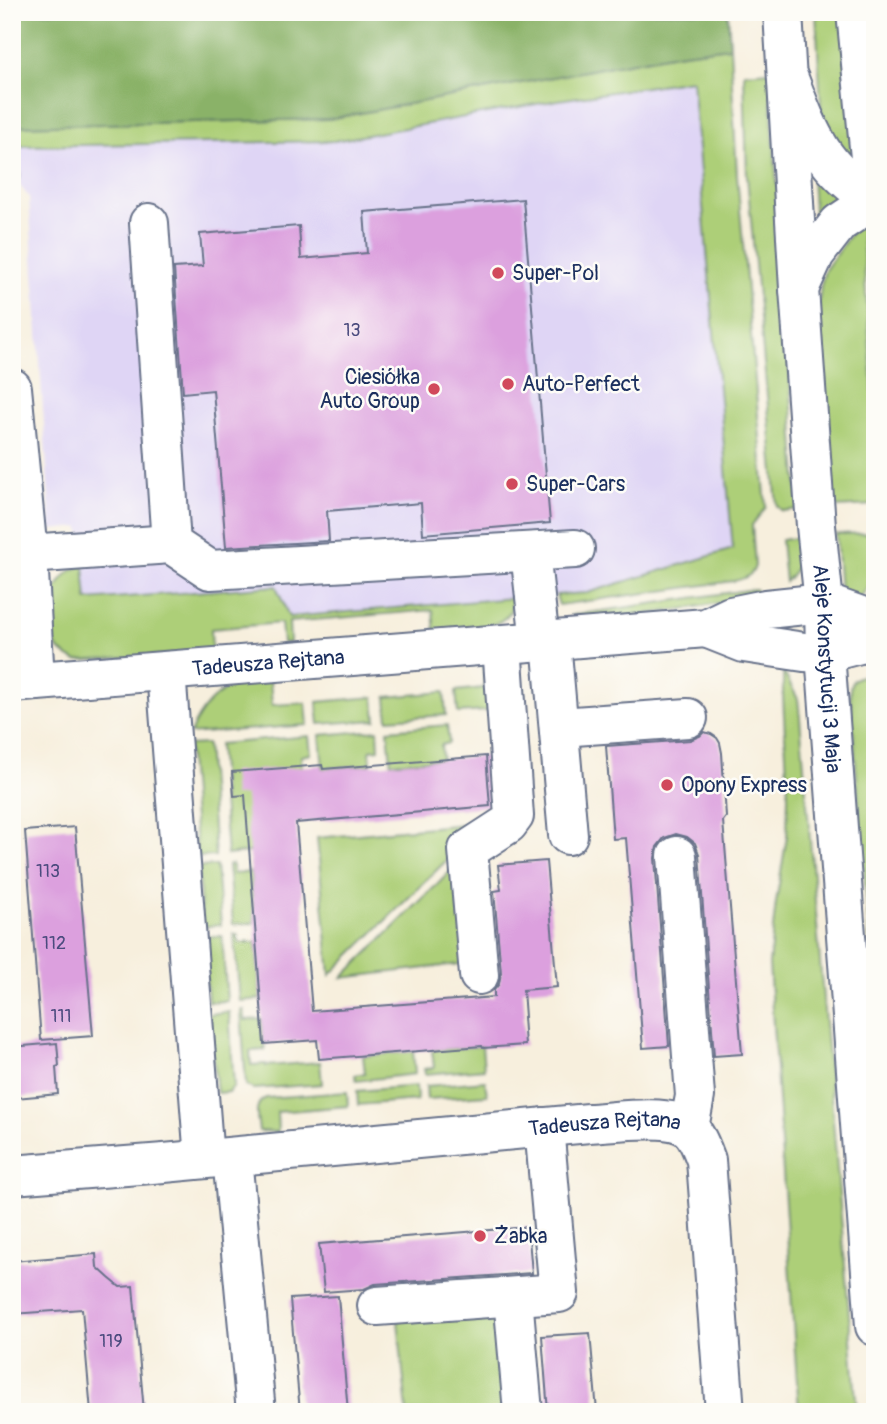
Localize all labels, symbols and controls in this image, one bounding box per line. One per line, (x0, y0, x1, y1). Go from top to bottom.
place label: Super-Pol (512, 260, 599, 287)
marker: Super-Pol (490, 265, 506, 281)
house number: 13 (343, 319, 361, 342)
place label: Ciesiółka Auto Group (320, 364, 420, 415)
place label: Auto-Perfect (522, 371, 640, 398)
marker: Auto-Perfect (500, 376, 516, 392)
marker: Ciesiółka Auto Group (426, 381, 442, 397)
place label: Super-Cars (526, 471, 626, 498)
marker: Super-Cars (504, 476, 520, 492)
street label: Aleje Konstytucji 3 Maja (807, 563, 847, 774)
street label: Tadeusza Rejtana (191, 643, 345, 682)
place label: Opony Express (681, 772, 807, 799)
marker: Opony Express (659, 777, 675, 793)
house number: 113 (36, 860, 60, 883)
house number: 112 (42, 932, 66, 955)
house number: 111 (50, 1005, 72, 1028)
street label: Tadeusza Rejtana (527, 1106, 684, 1142)
place label: Żabka (494, 1223, 548, 1250)
marker: Żabka (472, 1228, 488, 1244)
house number: 119 (99, 1330, 123, 1353)

